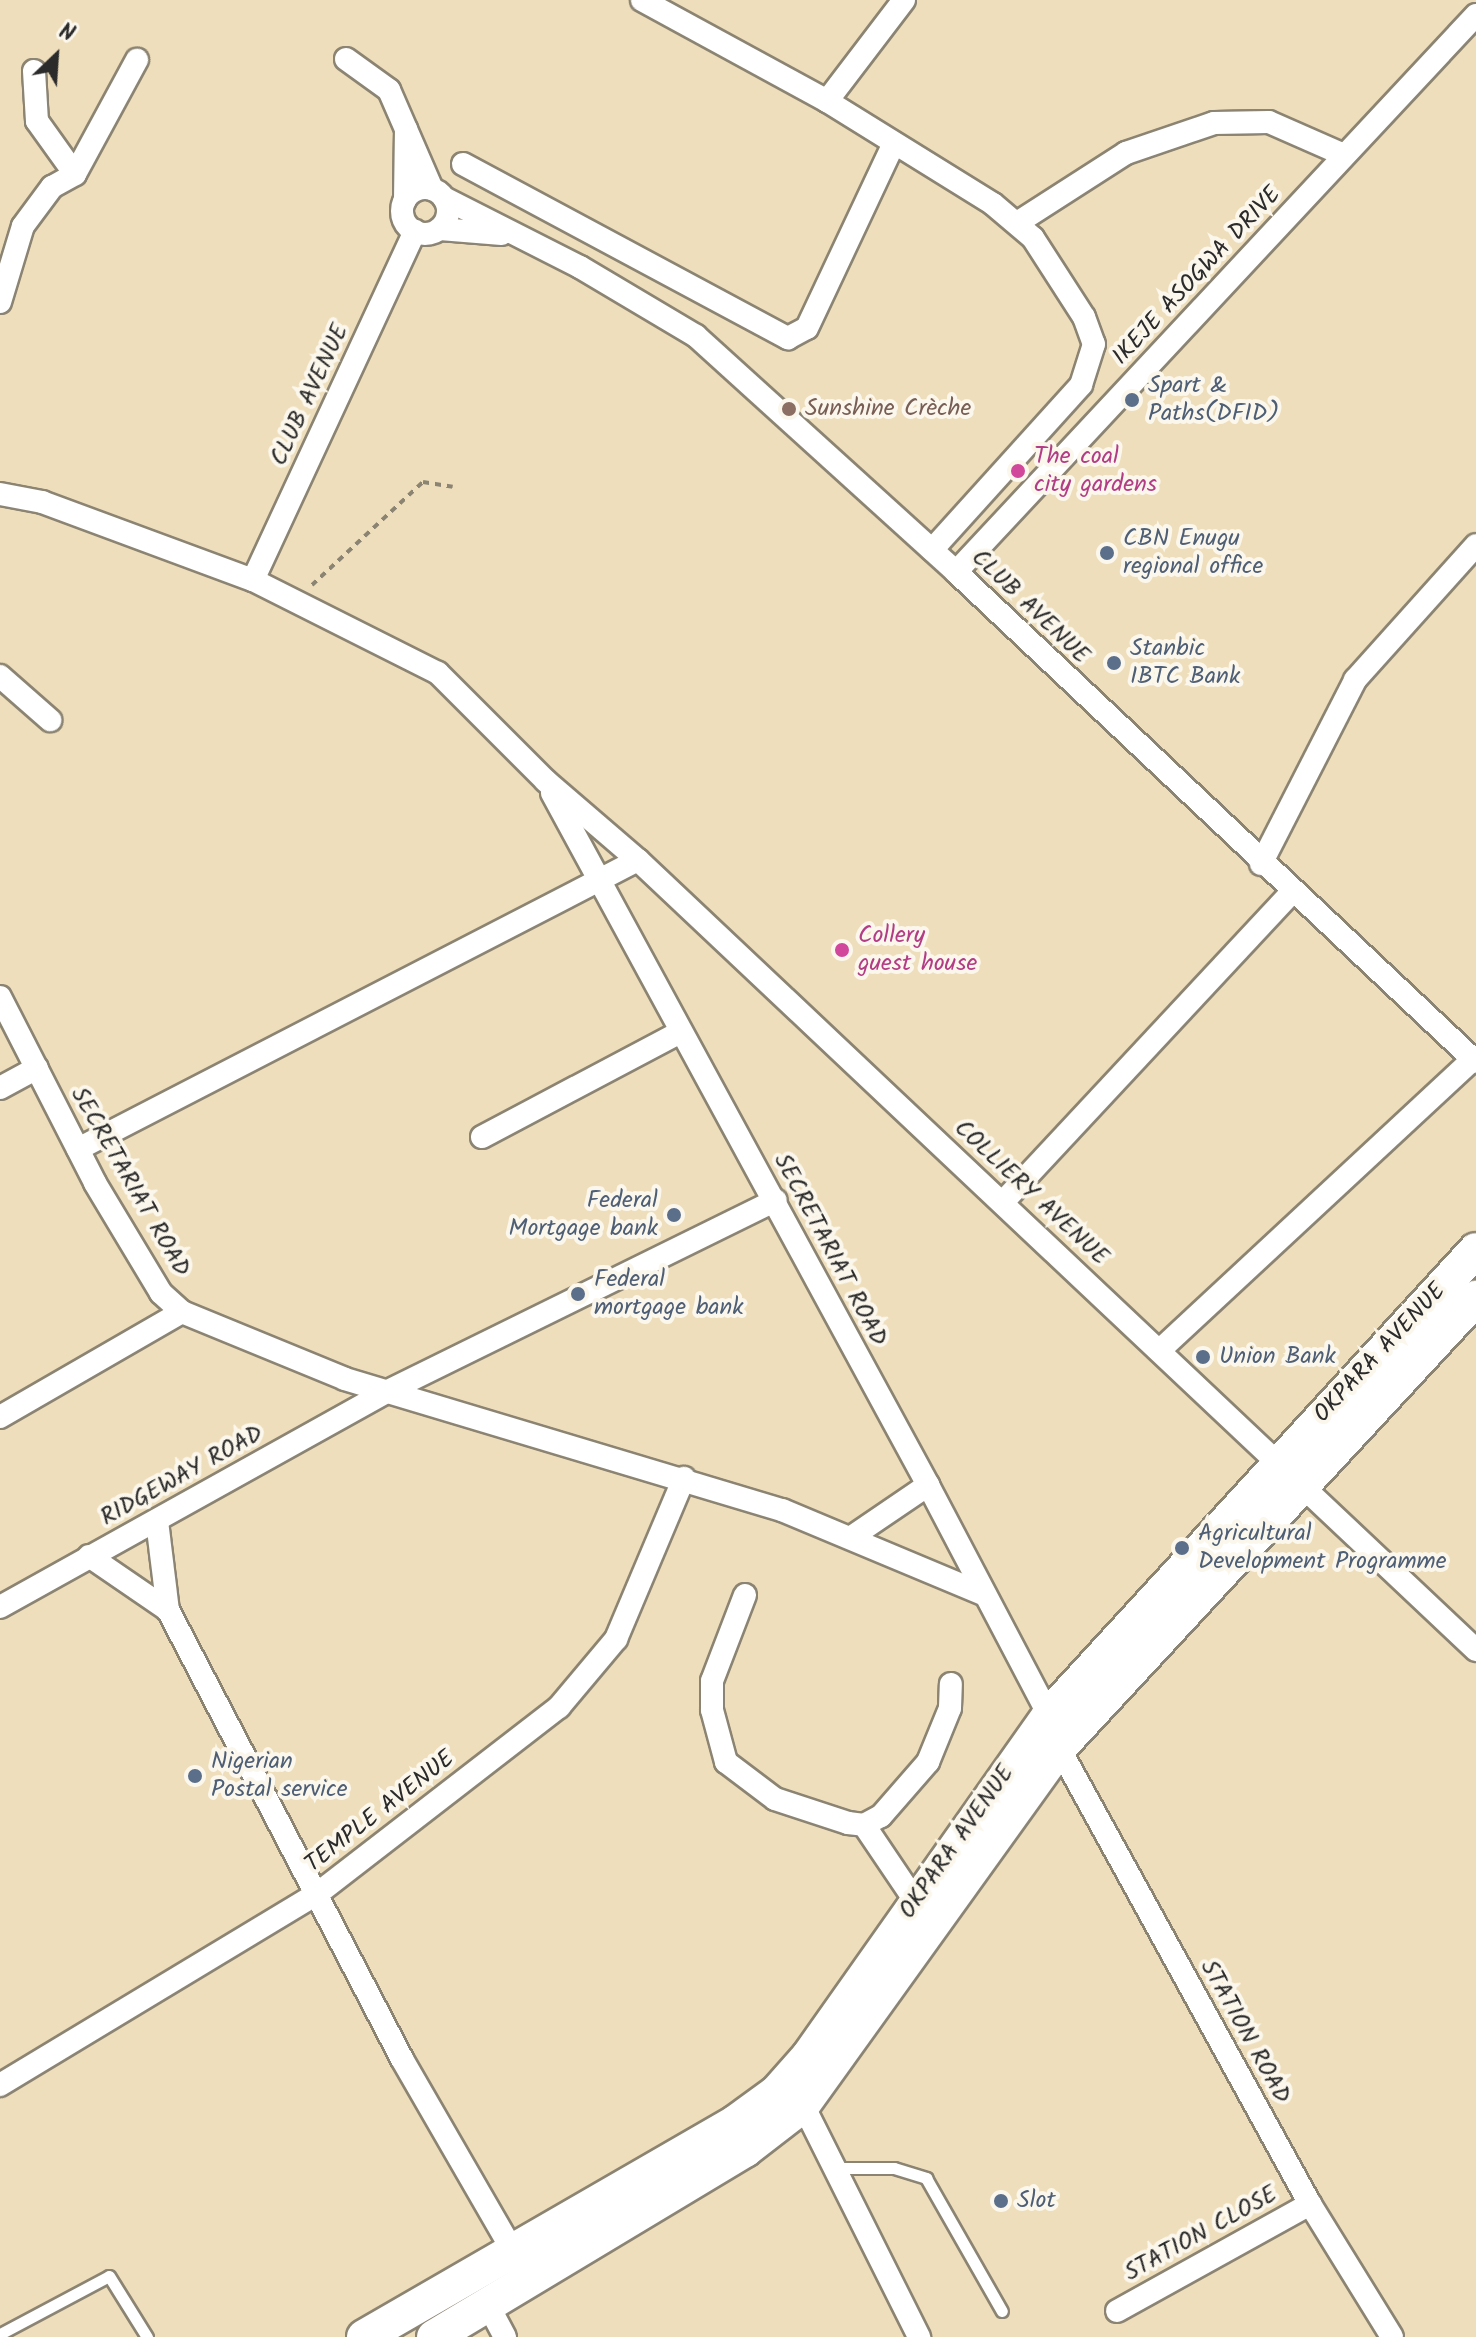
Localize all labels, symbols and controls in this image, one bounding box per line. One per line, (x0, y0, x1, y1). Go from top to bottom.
text: N (53, 15, 80, 53)
north arrow (16, 16, 96, 96)
street label: IKEJE ASOGWA DRIVE (1107, 181, 1287, 371)
street label: CLUB AVENUE (265, 320, 355, 470)
place label: Spart & Paths(DFID) (1148, 372, 1279, 428)
marker: Spart & Paths(DFID) (1123, 391, 1141, 409)
place label: Sunshine Crèche (805, 395, 971, 423)
marker: Sunshine Crèche (780, 400, 798, 418)
place label: The coal city gardens (1034, 443, 1157, 499)
marker: The coal city gardens (1009, 462, 1027, 480)
place label: CBN Enugu regional office (1123, 525, 1263, 581)
street label: CLUB AVENUE (965, 544, 1095, 670)
marker: CBN Enugu regional office (1098, 544, 1116, 562)
place label: Stanbic IBTC Bank (1130, 635, 1240, 691)
marker: Stanbic IBTC Bank (1105, 654, 1123, 672)
place label: Collery guest house (858, 922, 977, 978)
marker: Collery guest house (833, 941, 851, 959)
street label: SECRETARIAT ROAD (64, 1082, 196, 1282)
street label: COLLIERY AVENUE (948, 1114, 1114, 1272)
street label: SECRETARIAT ROAD (767, 1149, 893, 1351)
place label: Federal Mortgage bank (509, 1187, 658, 1243)
marker: Federal Mortgage bank (665, 1206, 683, 1224)
place label: Federal mortgage bank (594, 1266, 744, 1322)
street label: OKPARA AVENUE (1308, 1277, 1452, 1429)
marker: Federal mortgage bank (569, 1285, 587, 1303)
place label: Union Bank (1219, 1343, 1336, 1371)
marker: Union Bank (1194, 1348, 1212, 1366)
street label: RIDGEWAY ROAD (96, 1419, 268, 1533)
place label: Agricultural Development Programme (1198, 1520, 1446, 1576)
marker: Agricultural Development Programme (1173, 1539, 1191, 1557)
street label: TEMPLE AVENUE (300, 1745, 460, 1879)
place label: Nigerian Postal service (211, 1748, 347, 1804)
street label: OKPARA AVENUE (893, 1760, 1021, 1924)
marker: Nigerian Postal service (186, 1767, 204, 1785)
street label: STATION ROAD (1194, 1955, 1296, 2109)
street label: STATION CLOSE (1120, 2180, 1282, 2288)
place label: Slot (1017, 2187, 1056, 2215)
marker: Slot (992, 2192, 1010, 2210)

